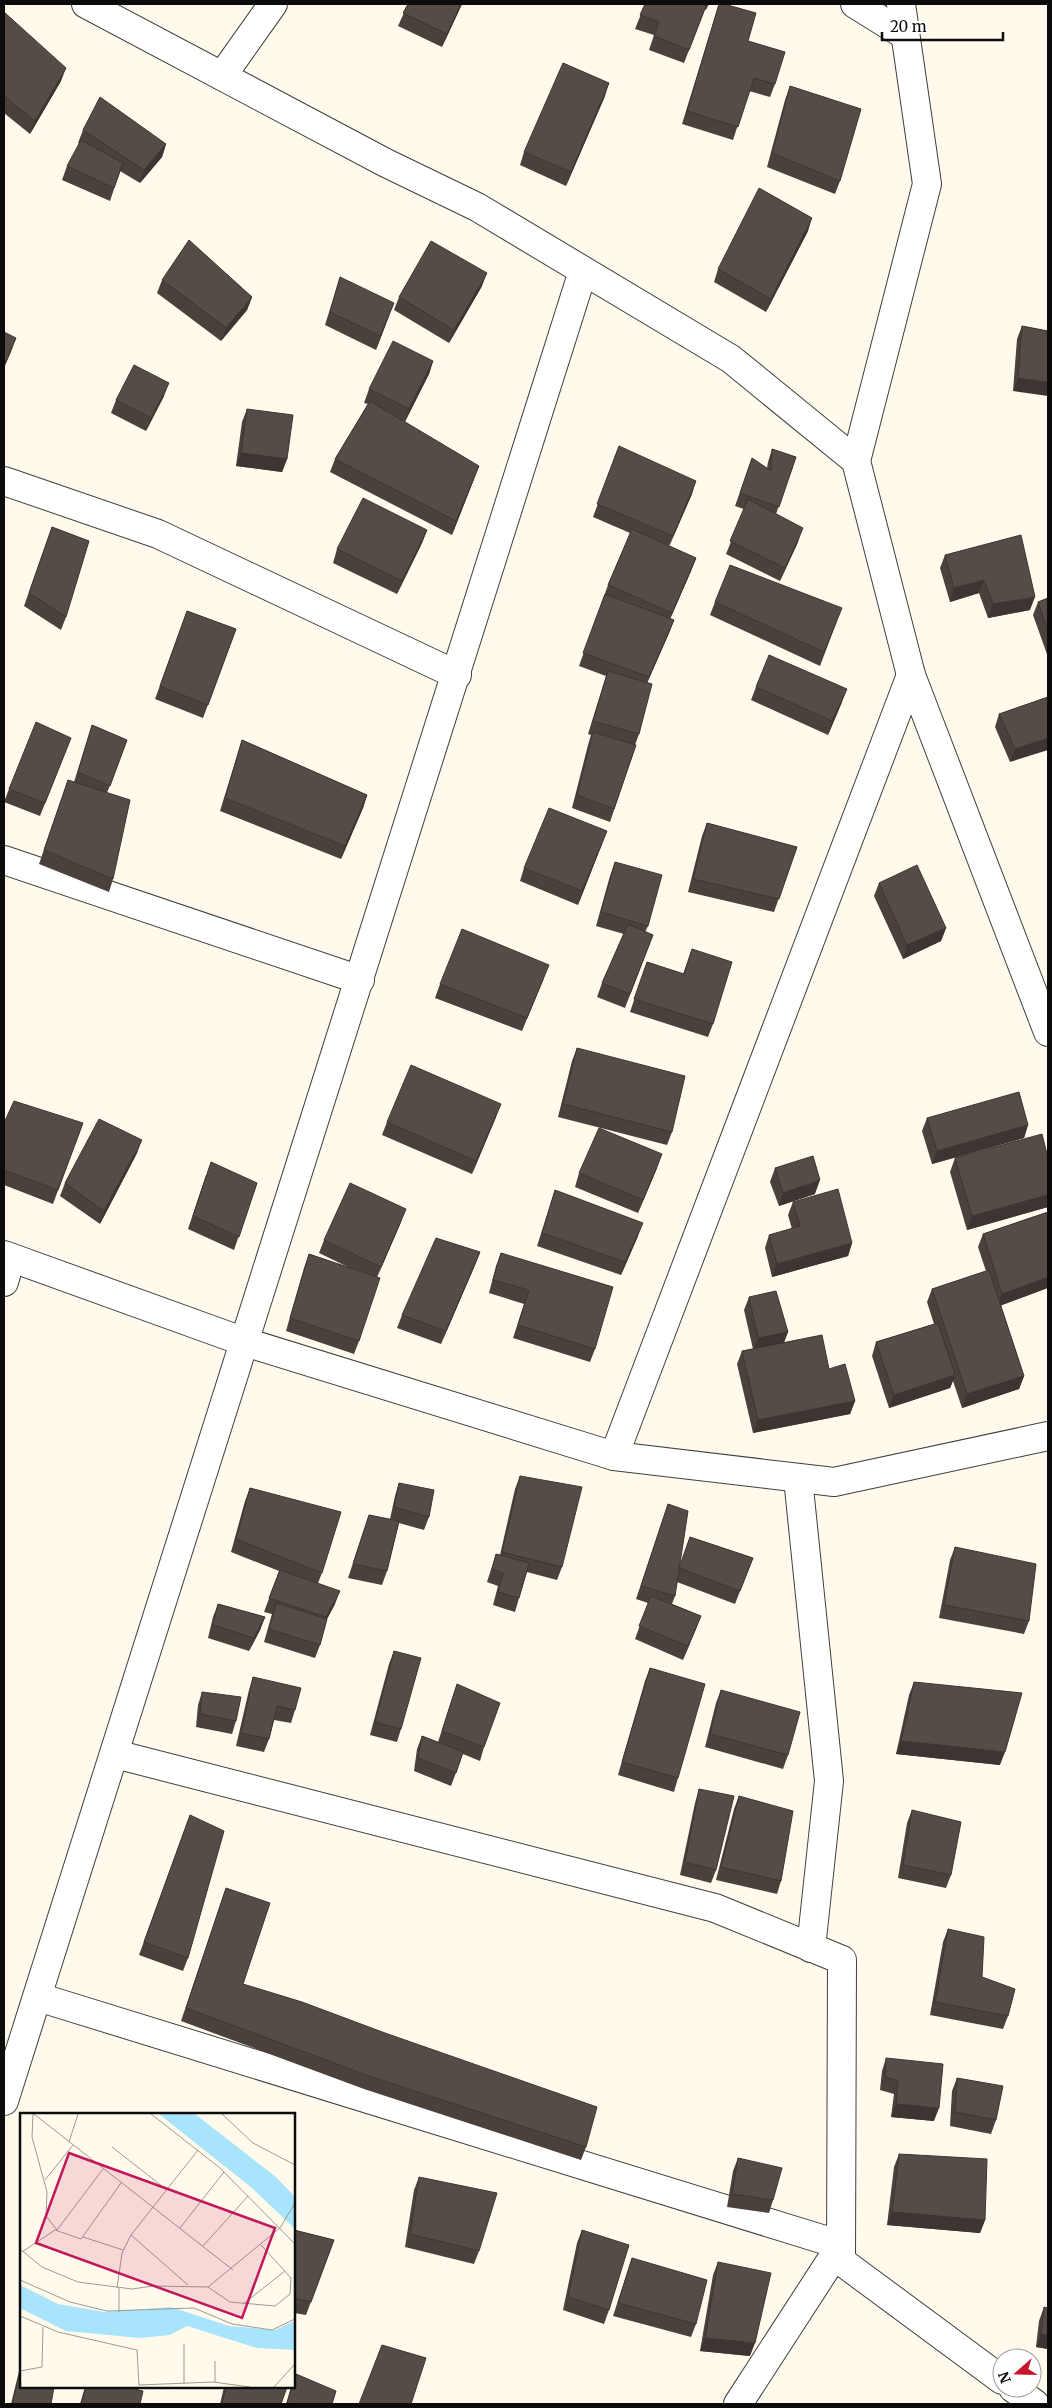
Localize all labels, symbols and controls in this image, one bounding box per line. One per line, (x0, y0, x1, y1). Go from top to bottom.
scale bar (882, 10, 1003, 42)
text: 20 m (890, 17, 927, 36)
inset map (20, 2113, 295, 2388)
north arrow (992, 2348, 1042, 2398)
text: N (994, 2369, 1015, 2386)

